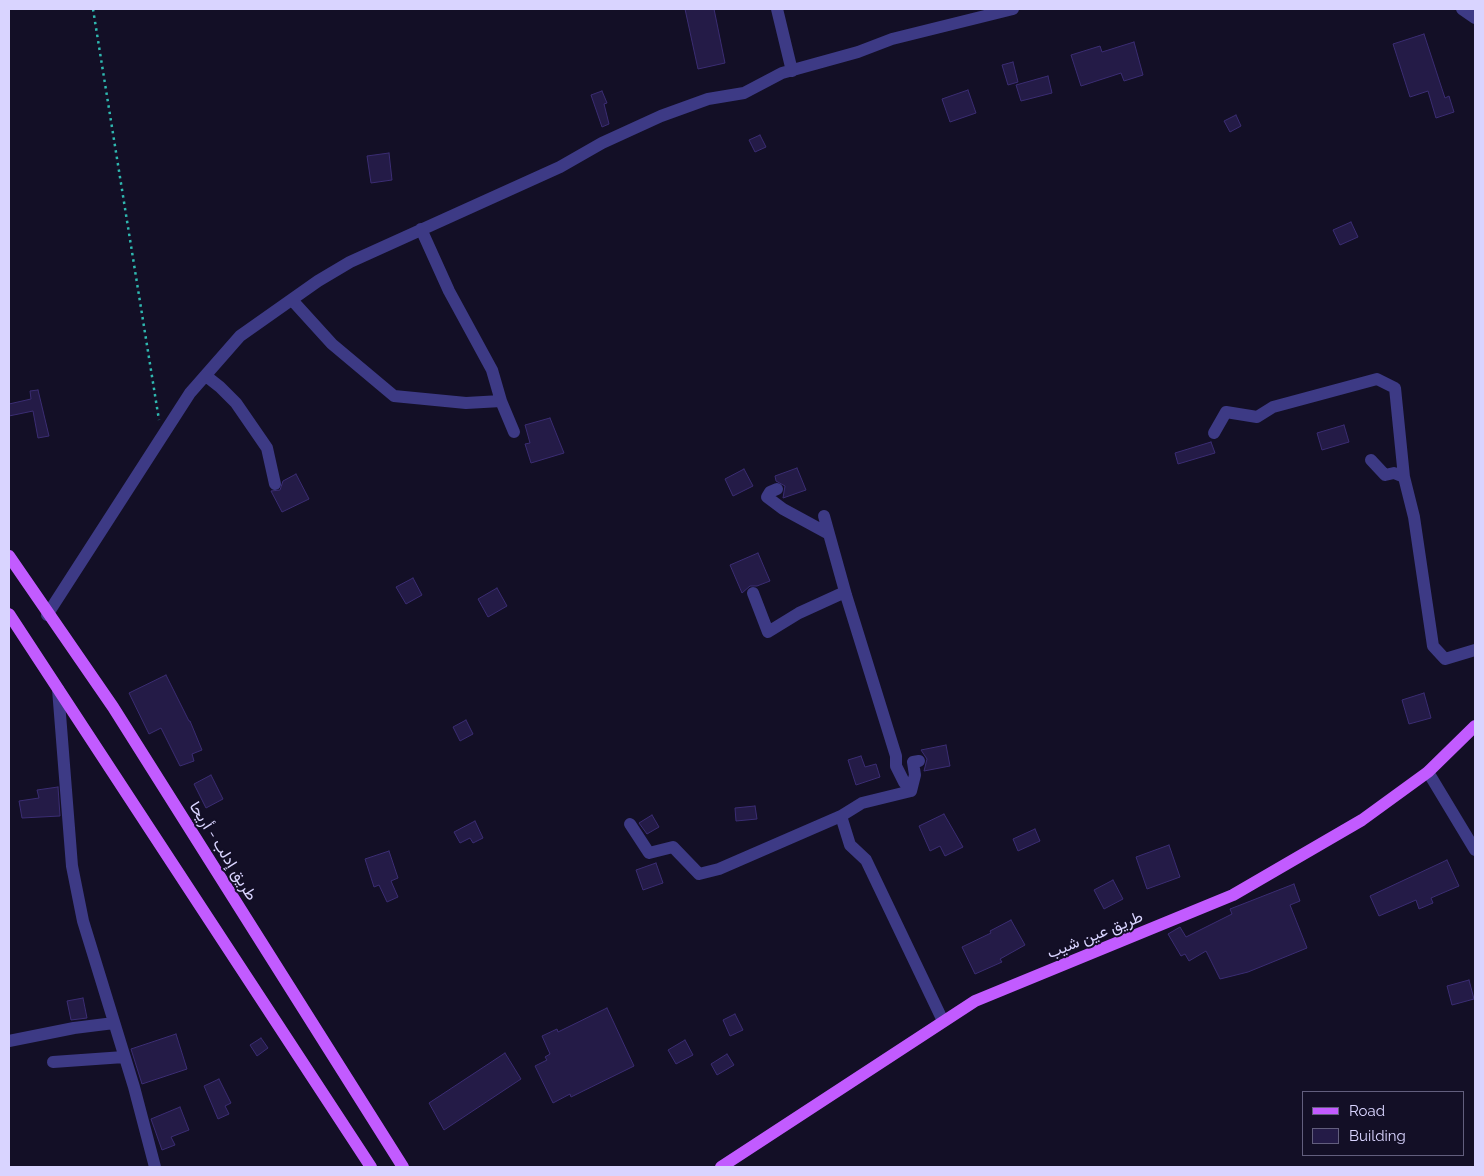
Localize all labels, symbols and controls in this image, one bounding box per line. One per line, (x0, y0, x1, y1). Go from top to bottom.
street label: طريق إدلب - أريحا (185, 798, 261, 904)
street label: طريق عين شيب (1044, 907, 1146, 963)
legend (1302, 1091, 1464, 1156)
text: Road (1349, 1102, 1385, 1120)
text: Building (1349, 1127, 1406, 1145)

